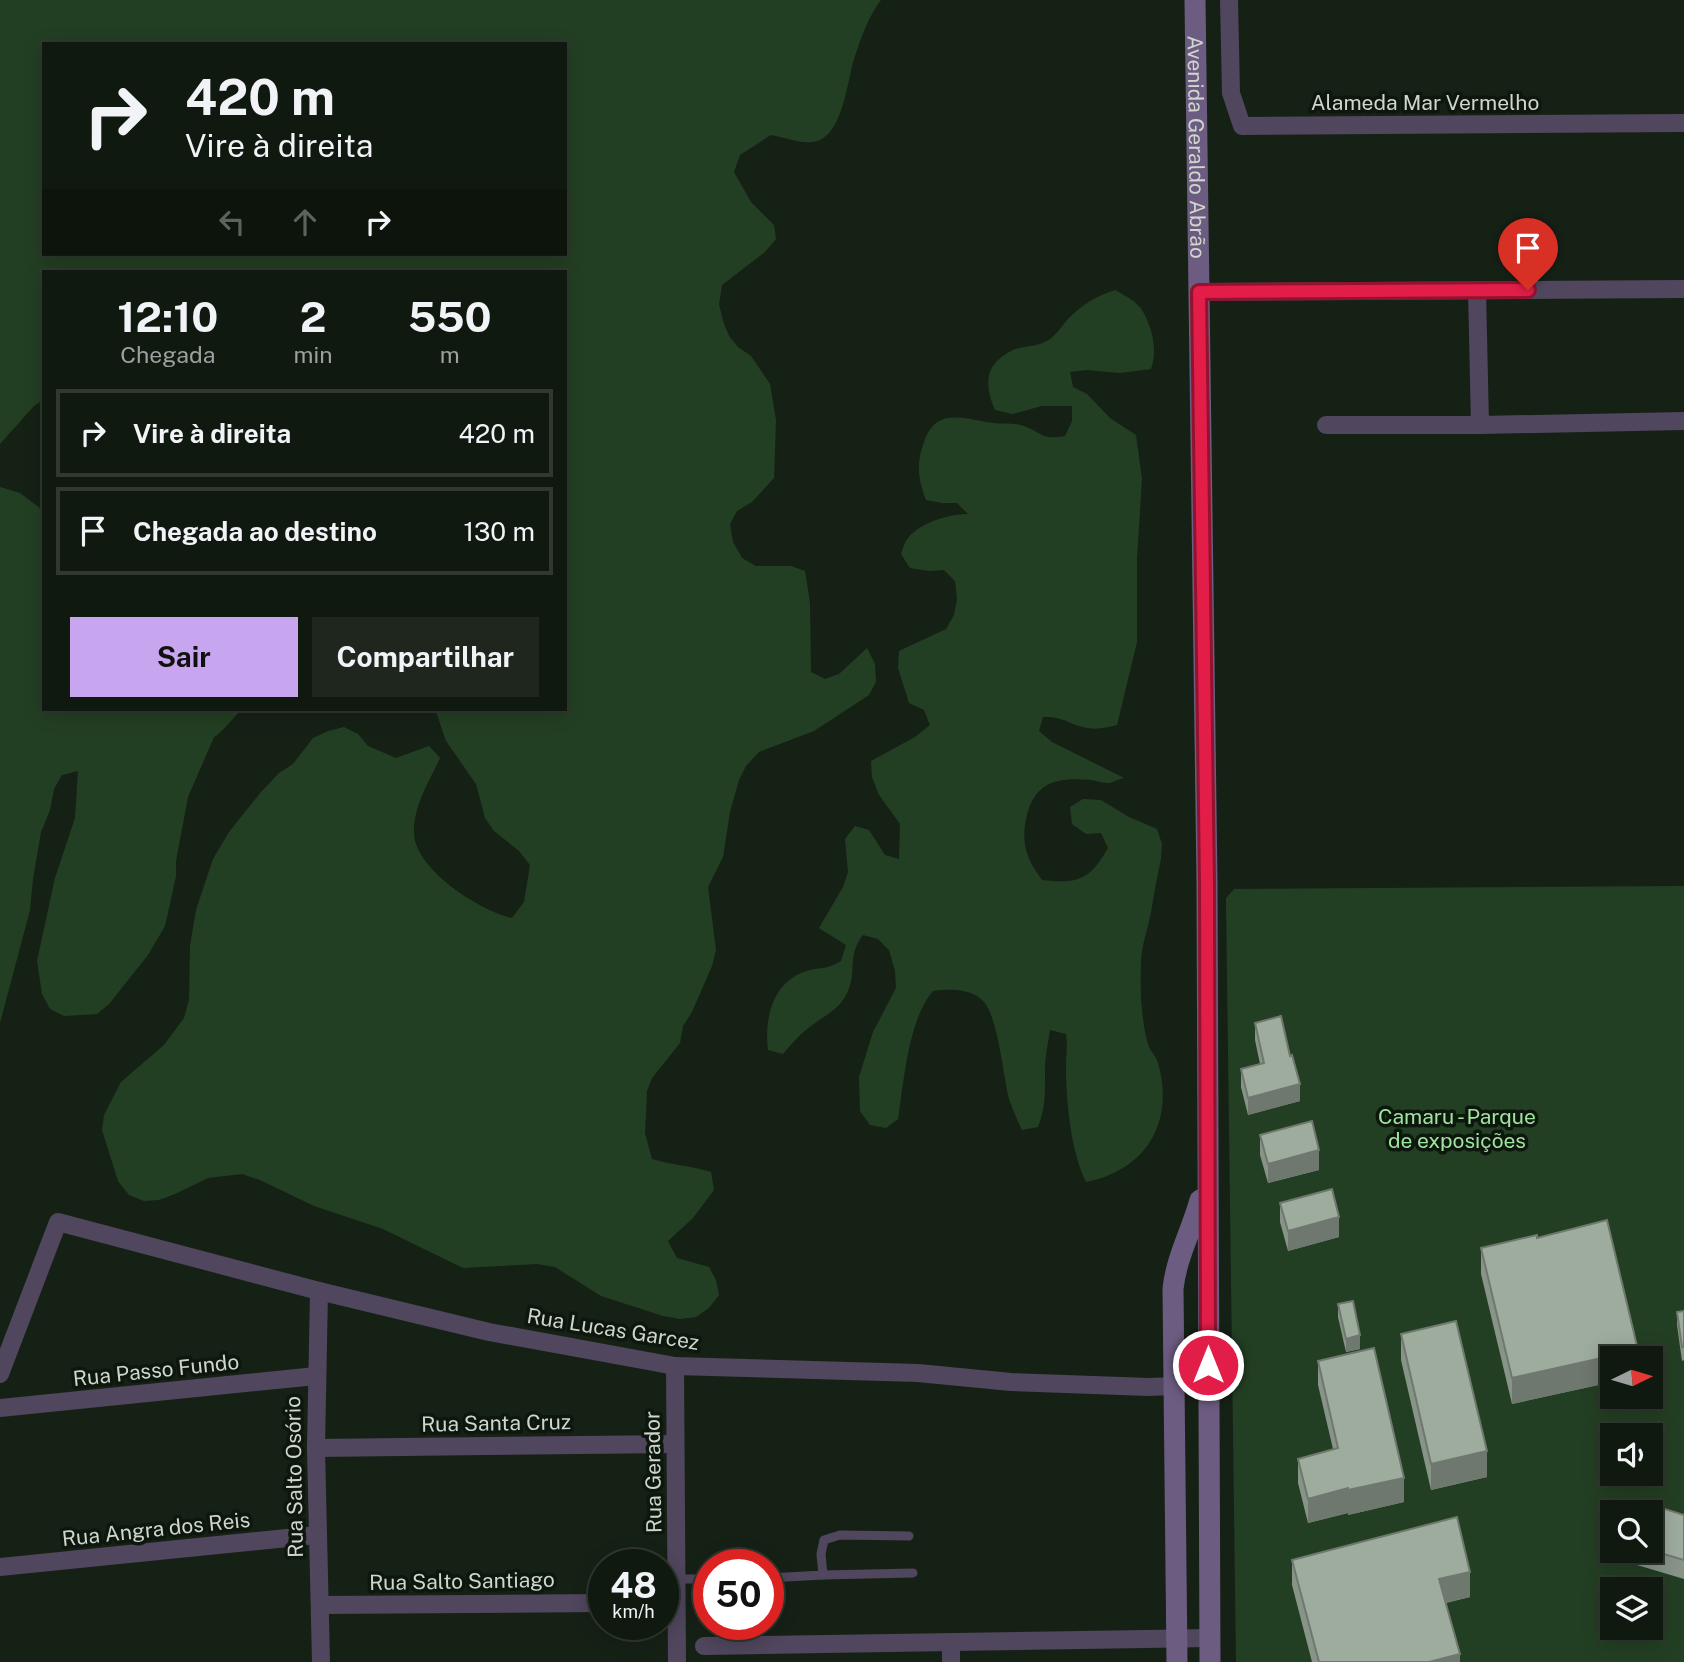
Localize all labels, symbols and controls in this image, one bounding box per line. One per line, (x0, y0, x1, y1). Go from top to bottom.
street label: Avenida Geraldo Abrão (1183, 35, 1211, 259)
text: 420 m (185, 68, 335, 126)
icon: right (70, 70, 161, 161)
street label: Alameda Mar Vermelho (1311, 90, 1539, 115)
text: Vire à direita (185, 127, 373, 164)
icon: left (213, 203, 251, 241)
icon: ahead (286, 203, 324, 241)
icon: right (359, 203, 397, 241)
pin (1498, 218, 1558, 290)
icon: arrive (1509, 229, 1547, 267)
text: 12:10 (117, 292, 218, 341)
text: 2 (300, 292, 326, 341)
text: 550 (408, 292, 492, 341)
text: Chegada (120, 341, 215, 368)
text: min (294, 341, 333, 368)
text: m (440, 341, 460, 368)
icon: right (74, 414, 112, 452)
text: Vire à direita (133, 418, 291, 449)
text: 420 m (458, 418, 535, 449)
icon: arrive (74, 512, 112, 550)
text: Chegada ao destino (133, 516, 377, 547)
text: 130 m (463, 516, 535, 547)
button: Sair (70, 617, 298, 697)
button: Compartilhar (312, 617, 539, 697)
park label: Camaru - Parque de exposições (1378, 1104, 1536, 1153)
street label: Rua Lucas Garcez (525, 1303, 701, 1355)
position arrow (1171, 1328, 1245, 1402)
north arrow (1600, 1346, 1662, 1409)
map controls (1600, 1346, 1663, 1640)
street label: Rua Passo Fundo (72, 1349, 240, 1391)
street label: Rua Salto Osório (280, 1396, 308, 1558)
street label: Rua Santa Cruz (421, 1409, 571, 1437)
street label: Rua Gerador (639, 1411, 667, 1533)
button: sound (1600, 1423, 1663, 1486)
button: search (1600, 1500, 1663, 1563)
street label: Rua Angra dos Reis (61, 1507, 251, 1551)
speed limit sign: 50 (693, 1549, 784, 1640)
text: 48 (610, 1565, 657, 1606)
street label: Rua Salto Santiago (369, 1567, 555, 1595)
button: layers (1600, 1577, 1663, 1640)
text: km/h (612, 1601, 655, 1622)

